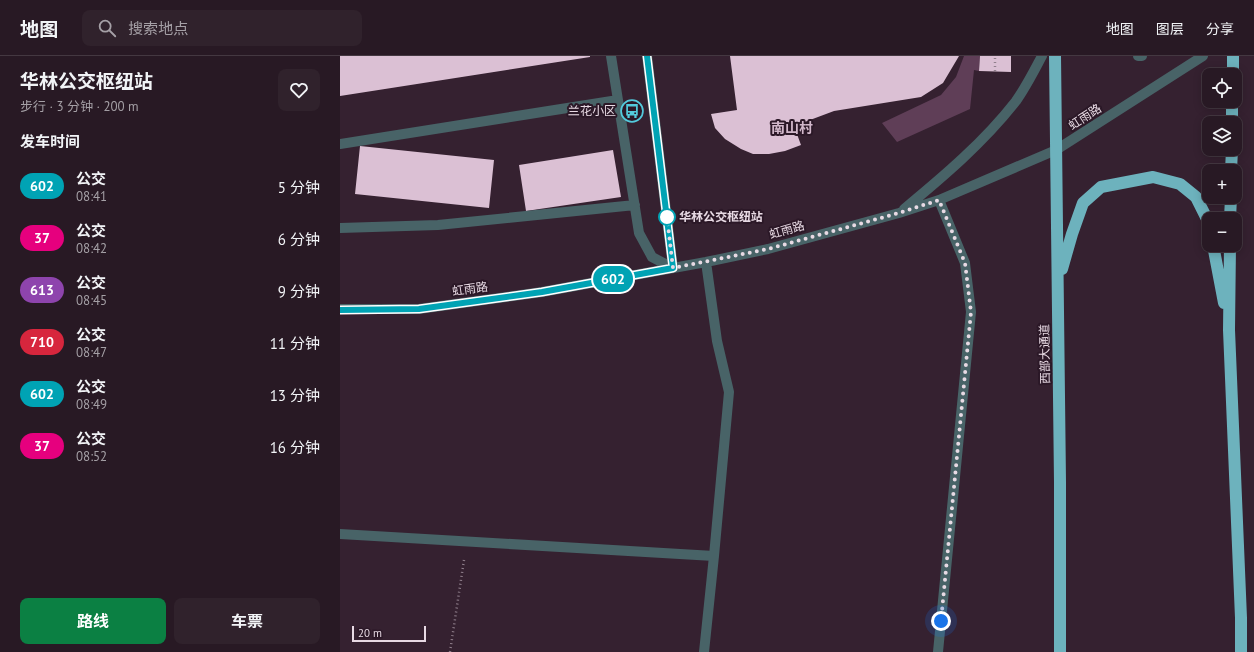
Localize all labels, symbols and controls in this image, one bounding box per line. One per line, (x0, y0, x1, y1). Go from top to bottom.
search box (82, 10, 362, 46)
text: 地图 (20, 17, 58, 41)
icon: search (96, 17, 118, 39)
text: 搜索地点 (128, 19, 188, 38)
text: 地图 (1106, 20, 1134, 38)
text: 图层 (1156, 20, 1184, 38)
text: 分享 (1206, 20, 1234, 38)
map controls (1202, 68, 1242, 252)
button: locate (1202, 68, 1242, 108)
text: 华林公交枢纽站 (20, 69, 153, 93)
button: heart (278, 69, 320, 111)
text: 步行 · 3 分钟 · 200 m (20, 98, 139, 115)
bus stop icon: 兰花小区 (619, 98, 645, 124)
street label: 虹雨路 (1066, 100, 1104, 133)
place label: 兰花小区 (568, 103, 616, 118)
button: layers (1202, 116, 1242, 156)
district label: 南山村 (771, 119, 813, 137)
text: 发车时间 (20, 132, 80, 151)
button: + (1202, 164, 1242, 204)
text: 公交 (76, 169, 106, 188)
text: 602 (30, 177, 54, 195)
text: 5 分钟 (278, 178, 320, 197)
text: 08:41 (76, 188, 107, 205)
marker: 华林公交枢纽站 (658, 208, 676, 226)
place label: 华林公交枢纽站 (679, 209, 763, 224)
button: − (1202, 212, 1242, 252)
street label: 虹雨路 (767, 217, 806, 242)
text: 公交 (76, 221, 106, 240)
text: 37 (34, 229, 50, 247)
text: 6 分钟 (278, 230, 320, 249)
text: 08:42 (76, 240, 107, 257)
line badge: 602 (590, 266, 636, 292)
text: 602 (601, 270, 625, 288)
text: 公交 (76, 273, 106, 292)
street label: 虹雨路 (451, 279, 489, 298)
text: 613 (30, 281, 54, 299)
text: 9 分钟 (278, 282, 320, 301)
text: 08:45 (76, 292, 107, 309)
street label: 西部大通道 (1036, 324, 1053, 384)
text: 公交 (76, 325, 106, 344)
text: 710 (30, 333, 54, 351)
text: 11 分钟 (270, 334, 320, 353)
text: 08:47 (76, 344, 107, 361)
text: 公交 (76, 377, 106, 396)
text: 602 (30, 385, 54, 403)
text: 13 分钟 (270, 386, 320, 405)
text: 08:49 (76, 396, 107, 413)
text: 公交 (76, 429, 106, 448)
text: 37 (34, 437, 50, 455)
text: 16 分钟 (270, 438, 320, 457)
text: 08:52 (76, 448, 107, 465)
button: 路线 (20, 598, 166, 644)
button: 车票 (174, 598, 320, 644)
your location (931, 611, 951, 631)
scale bar (352, 624, 426, 643)
text: 20 m (358, 626, 382, 640)

